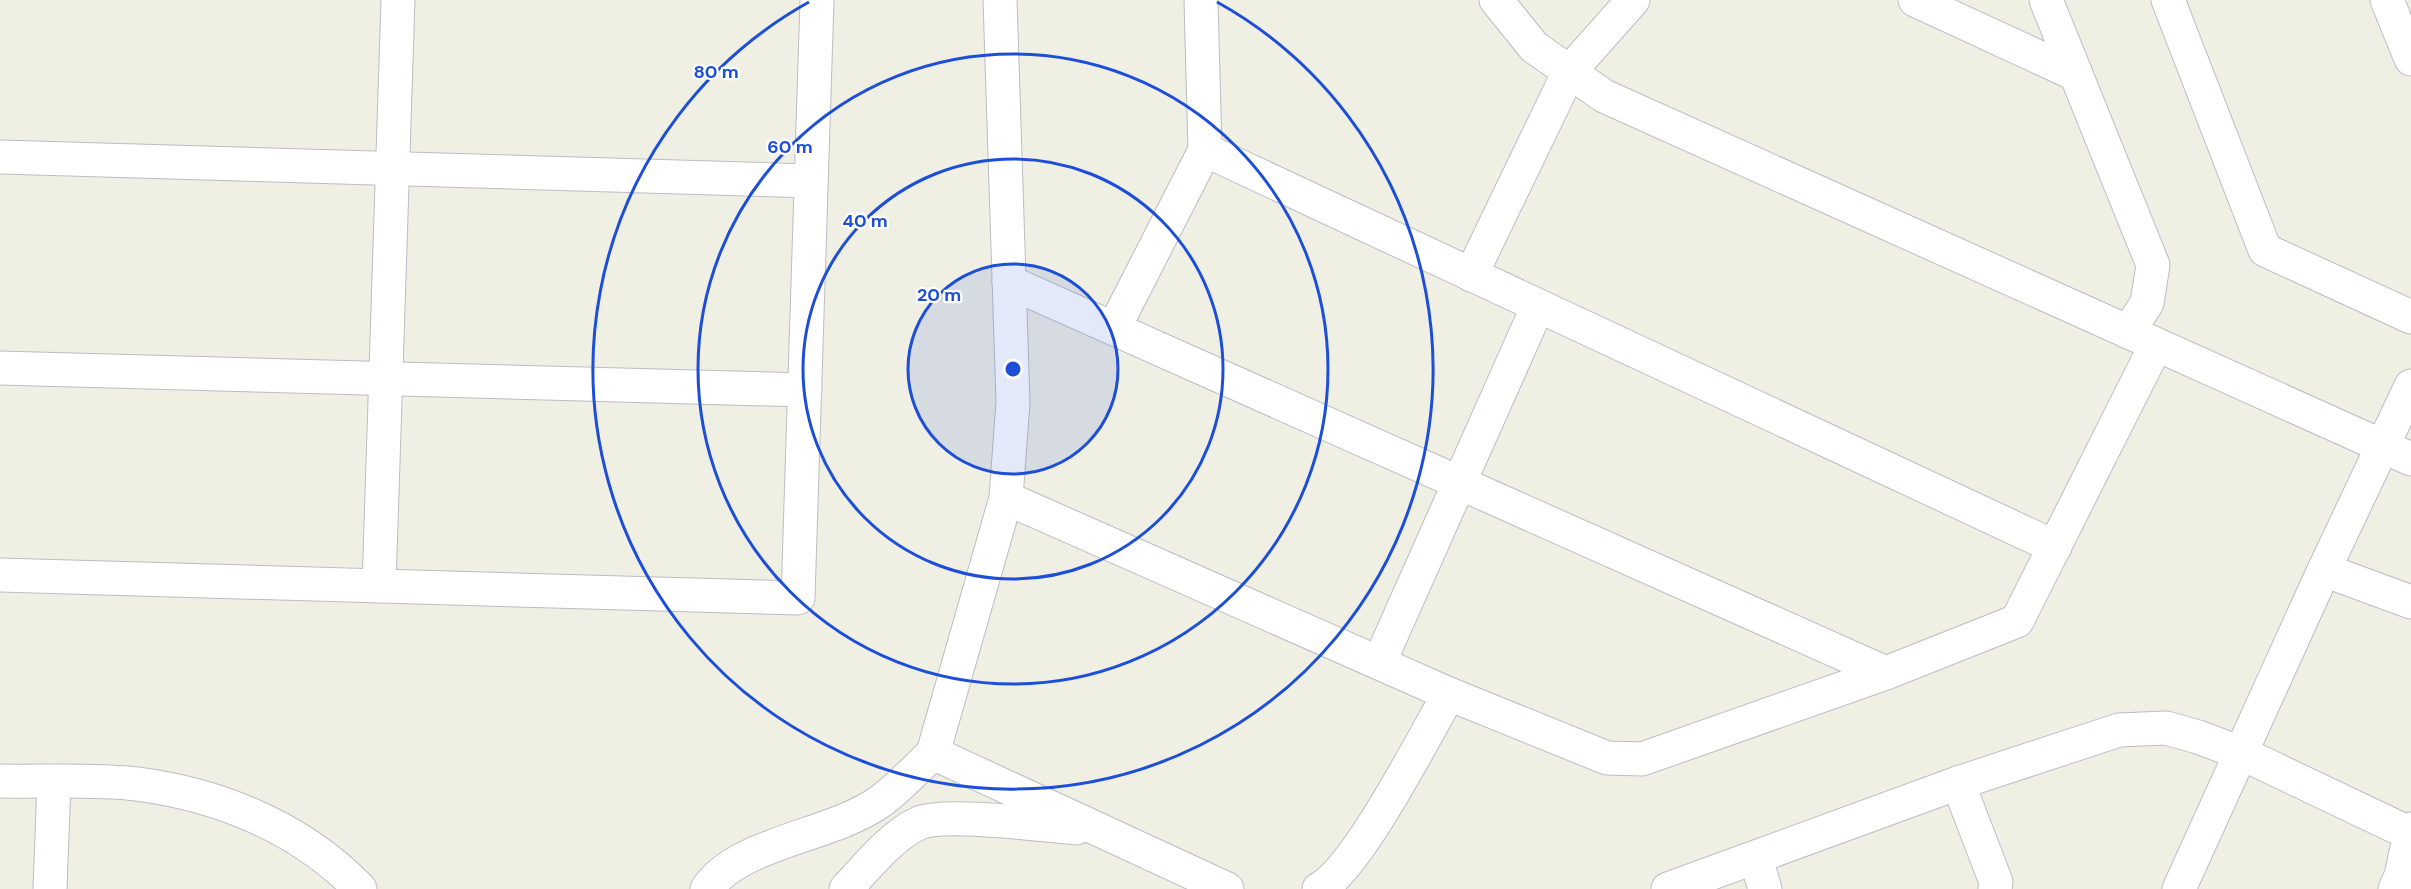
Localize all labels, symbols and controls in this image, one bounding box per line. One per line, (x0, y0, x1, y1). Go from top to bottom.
text: 80 m (693, 60, 739, 84)
text: 60 m (767, 135, 813, 159)
text: 40 m (842, 209, 888, 233)
text: 20 m (917, 283, 961, 307)
centre of rings (1003, 359, 1023, 379)

